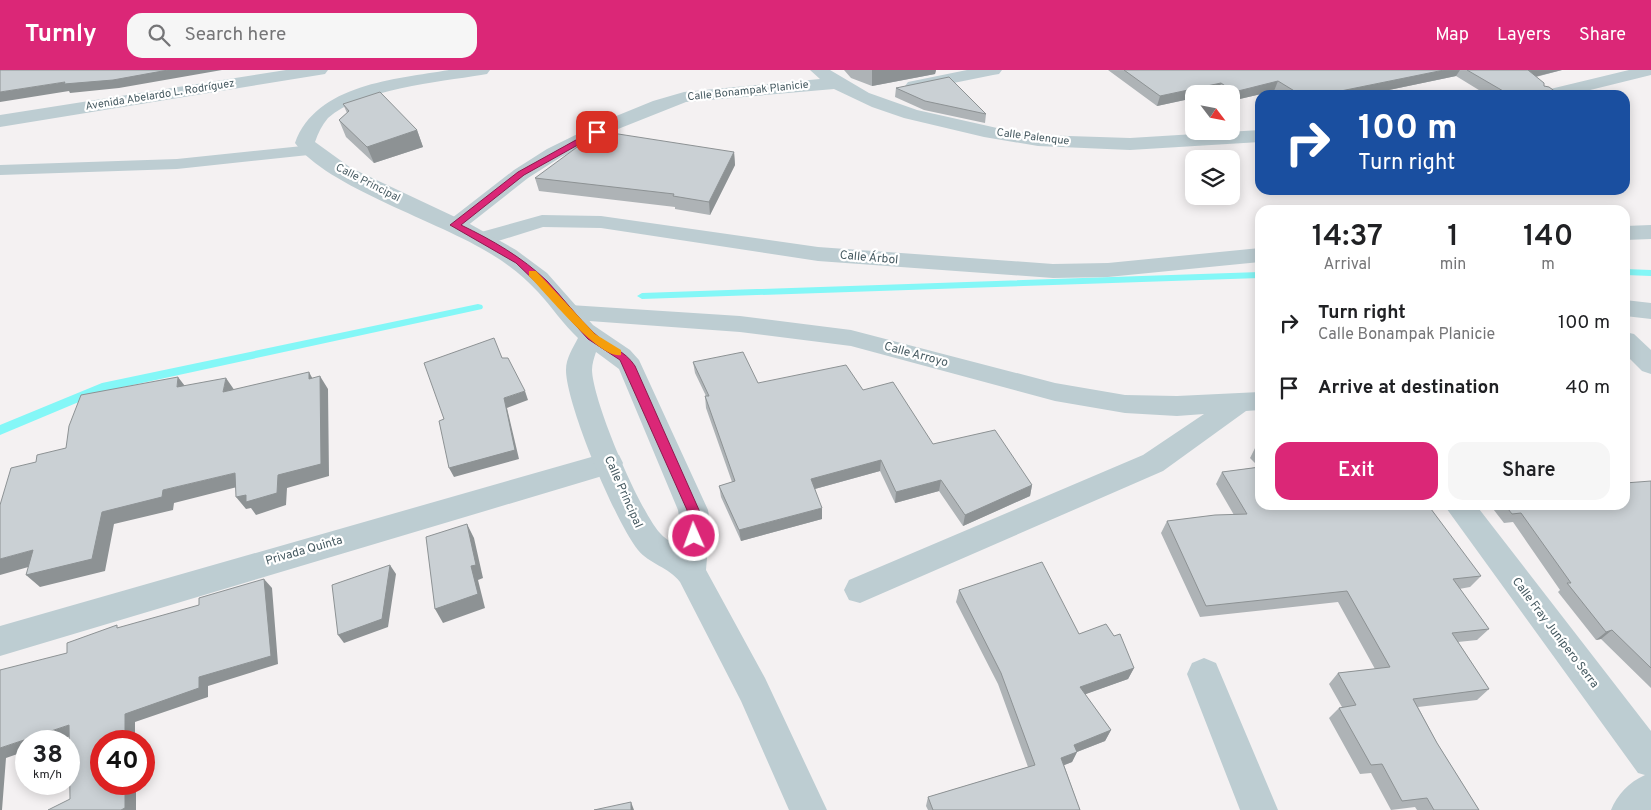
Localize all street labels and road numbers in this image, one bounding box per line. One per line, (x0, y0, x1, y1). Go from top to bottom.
street label: Avenida Abelardo L. Rodríguez (84, 76, 236, 114)
street label: Calle Bonampak Planicie (687, 78, 809, 104)
street label: Calle Palenque (996, 126, 1070, 148)
street label: Calle Principal (333, 161, 403, 205)
street label: Calle Árbol (839, 247, 899, 269)
street label: Calle Arroyo (882, 339, 950, 371)
street label: Calle Principal (600, 453, 646, 531)
street label: Privada Quinta (264, 532, 344, 570)
street label: Calle Fray Junípero Serra (1508, 574, 1602, 692)

